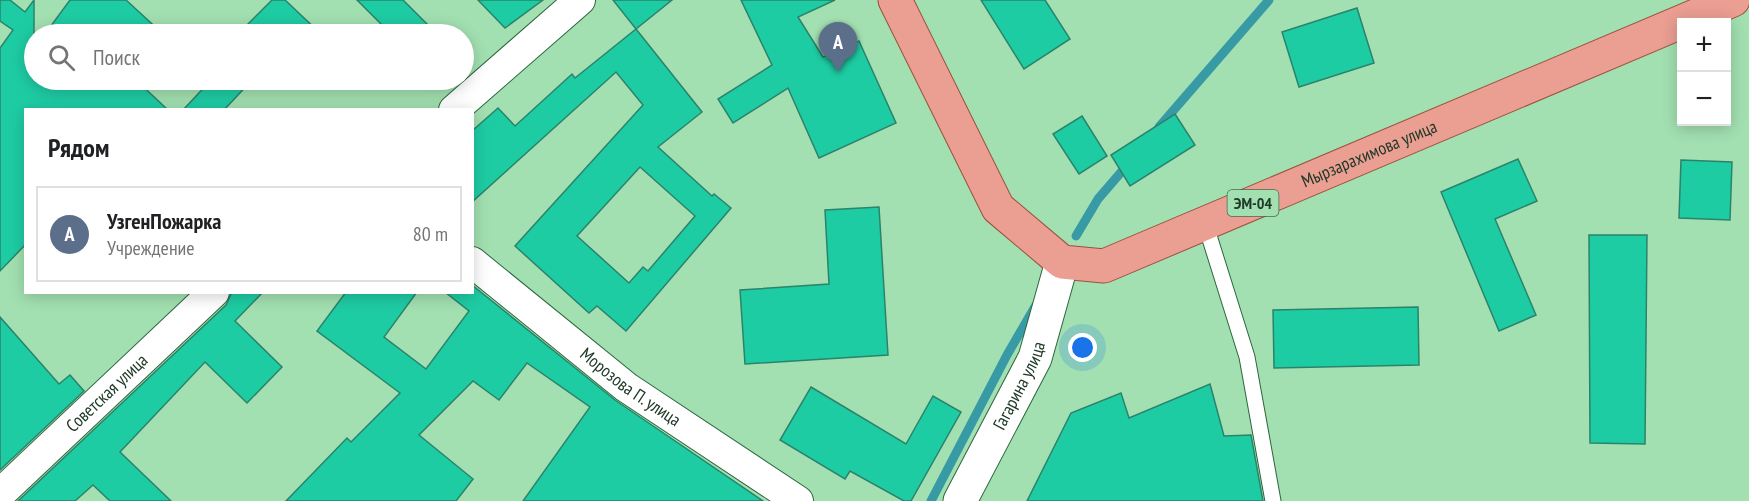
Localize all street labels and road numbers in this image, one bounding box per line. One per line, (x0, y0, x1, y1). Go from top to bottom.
street label: Мырзарахимова улица (1298, 114, 1440, 192)
road number: ЭМ-04 (1228, 190, 1278, 216)
street label: Гагарина улица (987, 339, 1050, 433)
street label: Морозова П. улица (576, 342, 685, 431)
street label: Советская улица (61, 349, 152, 437)

